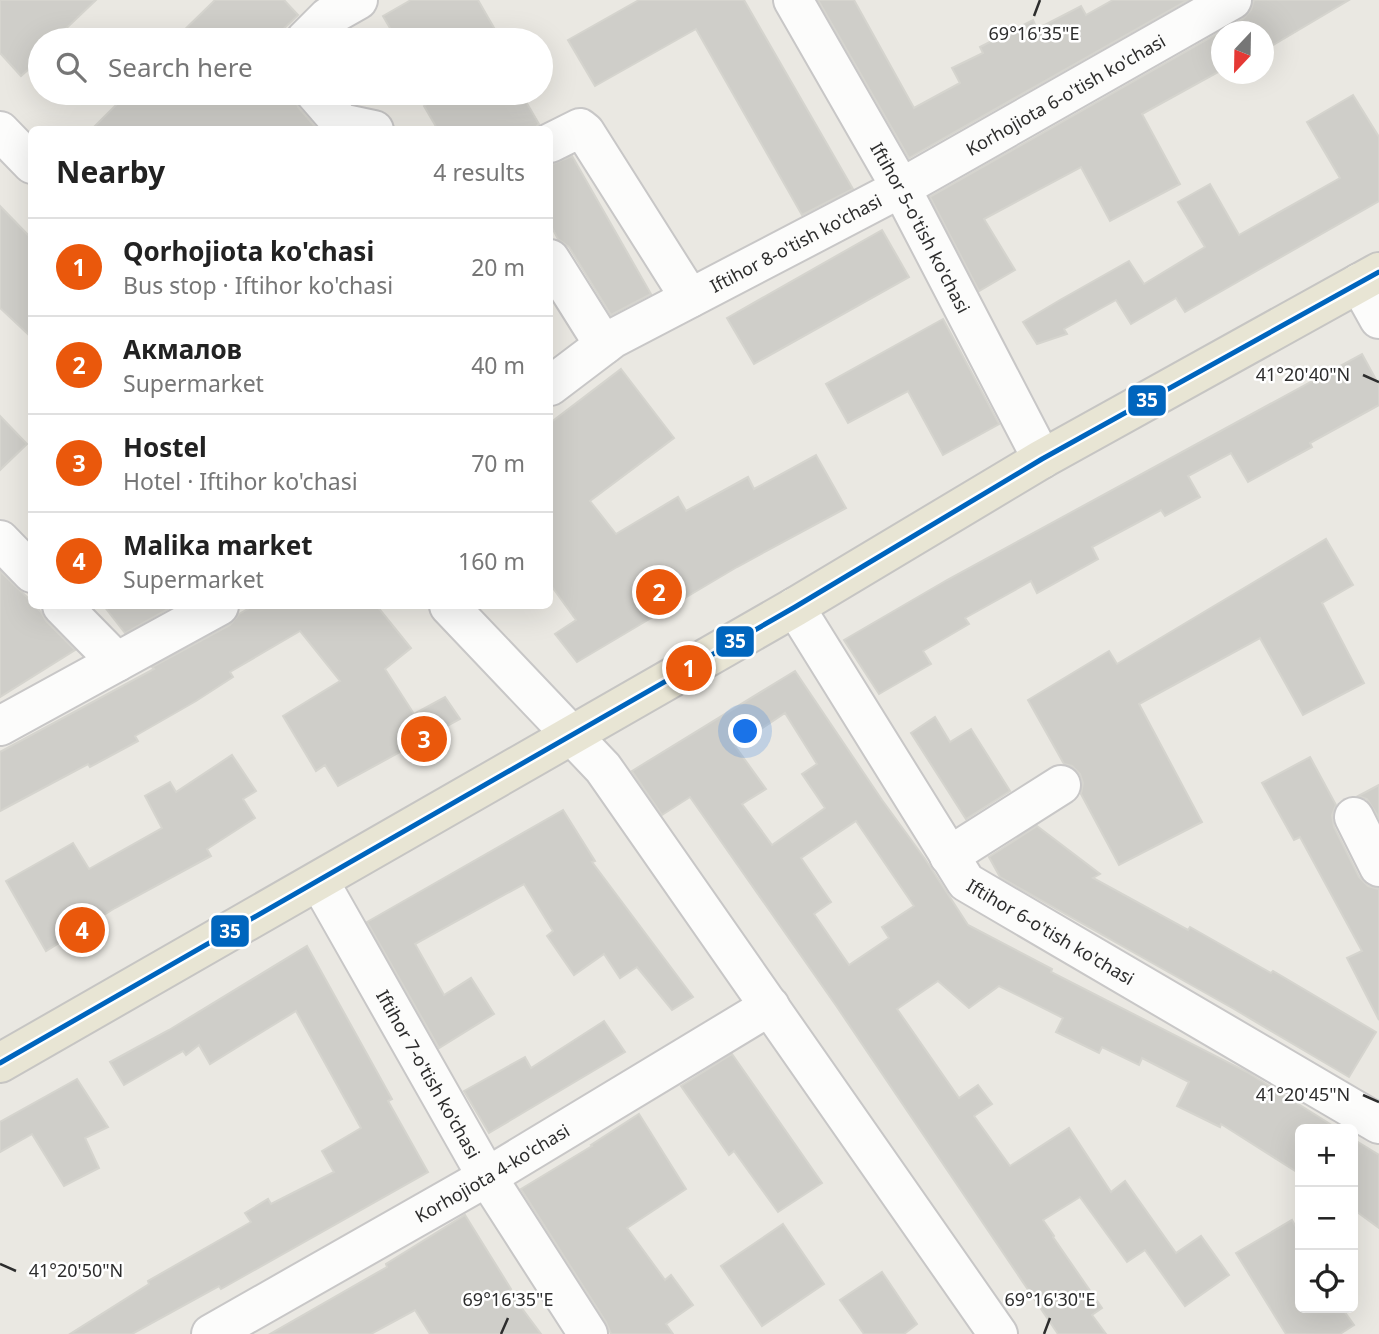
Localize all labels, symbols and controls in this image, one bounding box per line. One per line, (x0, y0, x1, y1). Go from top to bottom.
text: 69°16'35"E (989, 21, 1079, 45)
north arrow (1211, 21, 1274, 84)
search box (28, 28, 553, 105)
street label: Korhojiota 6-o'tish ko'chasi (961, 28, 1170, 161)
icon: search (52, 48, 90, 86)
text: Search here (108, 49, 253, 85)
street label: Iftihor 5-o'tish ko'chasi (865, 138, 976, 317)
text: Nearby (56, 151, 165, 192)
text: 4 results (433, 156, 525, 188)
street label: Iftihor 8-o'tish ko'chasi (706, 188, 886, 298)
text: Qorhojiota ko'chasi (123, 233, 374, 269)
text: 1 (72, 251, 86, 283)
text: 20 m (471, 251, 525, 283)
text: Bus stop · Iftihor ko'chasi (123, 269, 393, 301)
text: Акмалов (123, 331, 242, 367)
text: 2 (72, 349, 86, 381)
text: 40 m (471, 349, 525, 381)
text: 41°20'40"N (1256, 362, 1350, 386)
text: Supermarket (123, 367, 264, 399)
line badge: 35 (1127, 384, 1167, 417)
text: 35 (1136, 387, 1158, 413)
text: Hostel (123, 429, 207, 465)
text: 3 (72, 447, 86, 479)
text: 70 m (471, 447, 525, 479)
text: Hotel · Iftihor ko'chasi (123, 465, 358, 497)
text: Malika market (123, 527, 313, 563)
text: 4 (72, 545, 86, 577)
text: 160 m (458, 545, 525, 577)
text: Supermarket (123, 563, 264, 595)
pin: 2 (636, 566, 682, 618)
line badge: 35 (715, 625, 755, 658)
text: 35 (724, 628, 746, 654)
pin: 1 (666, 642, 712, 694)
pin: 3 (401, 713, 447, 765)
your location (728, 714, 762, 748)
street label: Iftihor 6-o'tish ko'chasi (962, 873, 1139, 990)
pin: 4 (59, 904, 105, 956)
line badge: 35 (210, 914, 250, 948)
text: 35 (219, 918, 241, 944)
street label: Iftihor 7-o'tish ko'chasi (371, 985, 486, 1163)
text: 41°20'45"N (1256, 1082, 1350, 1106)
street label: Korhojiota 4-ko'chasi (410, 1118, 574, 1228)
map controls (1295, 1124, 1358, 1313)
button: + (1295, 1124, 1358, 1187)
button: − (1295, 1187, 1358, 1250)
button: locate (1295, 1250, 1358, 1313)
text: 41°20'50"N (29, 1258, 123, 1282)
text: 69°16'35"E (463, 1287, 553, 1311)
text: 69°16'30"E (1005, 1287, 1095, 1311)

